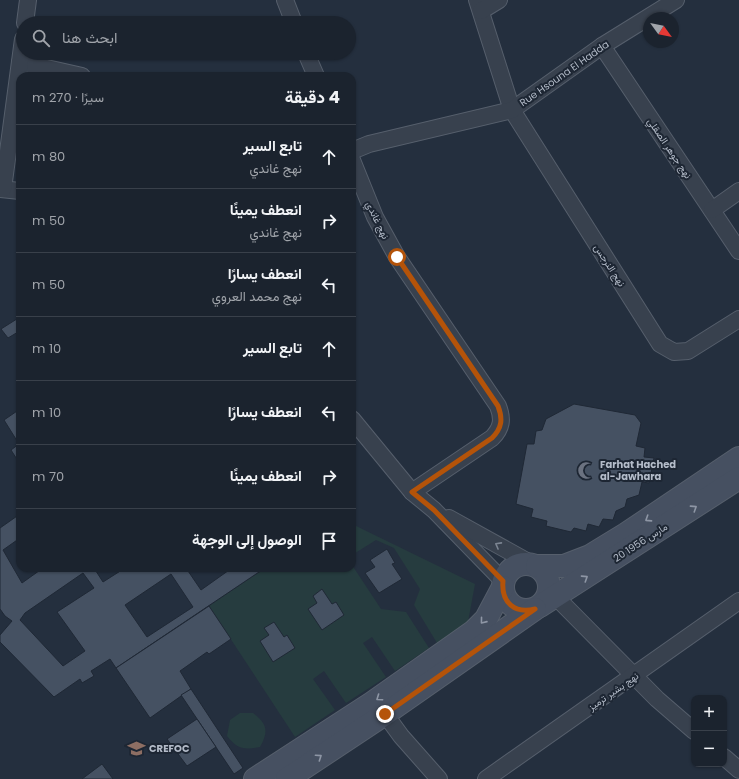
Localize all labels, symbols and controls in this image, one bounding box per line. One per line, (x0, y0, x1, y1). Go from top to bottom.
north arrow (643, 12, 679, 48)
search box (16, 16, 356, 60)
icon: search (30, 27, 52, 49)
text: ابحث هنا (62, 27, 117, 48)
street label: Rue Hsouna El Hadda (516, 37, 612, 110)
text: 4 دقيقة (285, 85, 340, 109)
text: سيرًا · 270 m (32, 88, 104, 107)
street label: نهج جوهر الصقلي (643, 115, 696, 182)
text: تابع السير (243, 135, 302, 156)
icon: ahead (318, 146, 340, 168)
text: 80 m (32, 147, 65, 166)
text: نهج غاندي (249, 159, 302, 178)
text: انعطف يمينًا (230, 199, 302, 220)
street label: نهج غاندي (361, 199, 393, 242)
icon: right (318, 210, 340, 232)
text: 50 m (32, 211, 65, 230)
text: نهج غاندي (249, 223, 302, 242)
street label: نهج النرجس (590, 241, 629, 290)
route start (388, 248, 406, 266)
text: انعطف يسارًا (228, 263, 302, 284)
icon: left (318, 274, 340, 296)
text: 50 m (32, 275, 65, 294)
text: نهج محمد العروي (212, 287, 302, 306)
text: تابع السير (243, 337, 302, 358)
icon: ahead (318, 338, 340, 360)
text: 10 m (32, 339, 61, 358)
text: انعطف يسارًا (228, 401, 302, 422)
icon: left (318, 402, 340, 424)
text: 10 m (32, 403, 61, 422)
place label: Farhat Hached al-Jawhara (600, 457, 676, 484)
mosque icon: Farhat Hached al-Jawhara (577, 460, 597, 480)
text: انعطف يمينًا (230, 465, 302, 486)
icon: right (318, 466, 340, 488)
text: 70 m (32, 467, 64, 486)
one-way arrow (690, 505, 697, 513)
one-way arrow (646, 514, 653, 521)
street label: 20 مارس 1956 (610, 519, 670, 566)
text: الوصول إلى الوجهة (192, 529, 302, 550)
icon: arrive (318, 530, 340, 552)
one-way arrow (495, 543, 502, 550)
one-way arrow (580, 575, 587, 582)
one-way arrow (481, 616, 488, 624)
street label: نهج بشير ترميز (584, 668, 642, 715)
one-way arrow (376, 693, 383, 701)
map controls (691, 695, 727, 767)
button: + (691, 695, 727, 731)
route end (376, 705, 394, 723)
button: − (691, 731, 727, 767)
school or university icon: CREFOC (126, 738, 146, 758)
place label: CREFOC (149, 741, 190, 756)
one-way arrow (315, 755, 322, 762)

